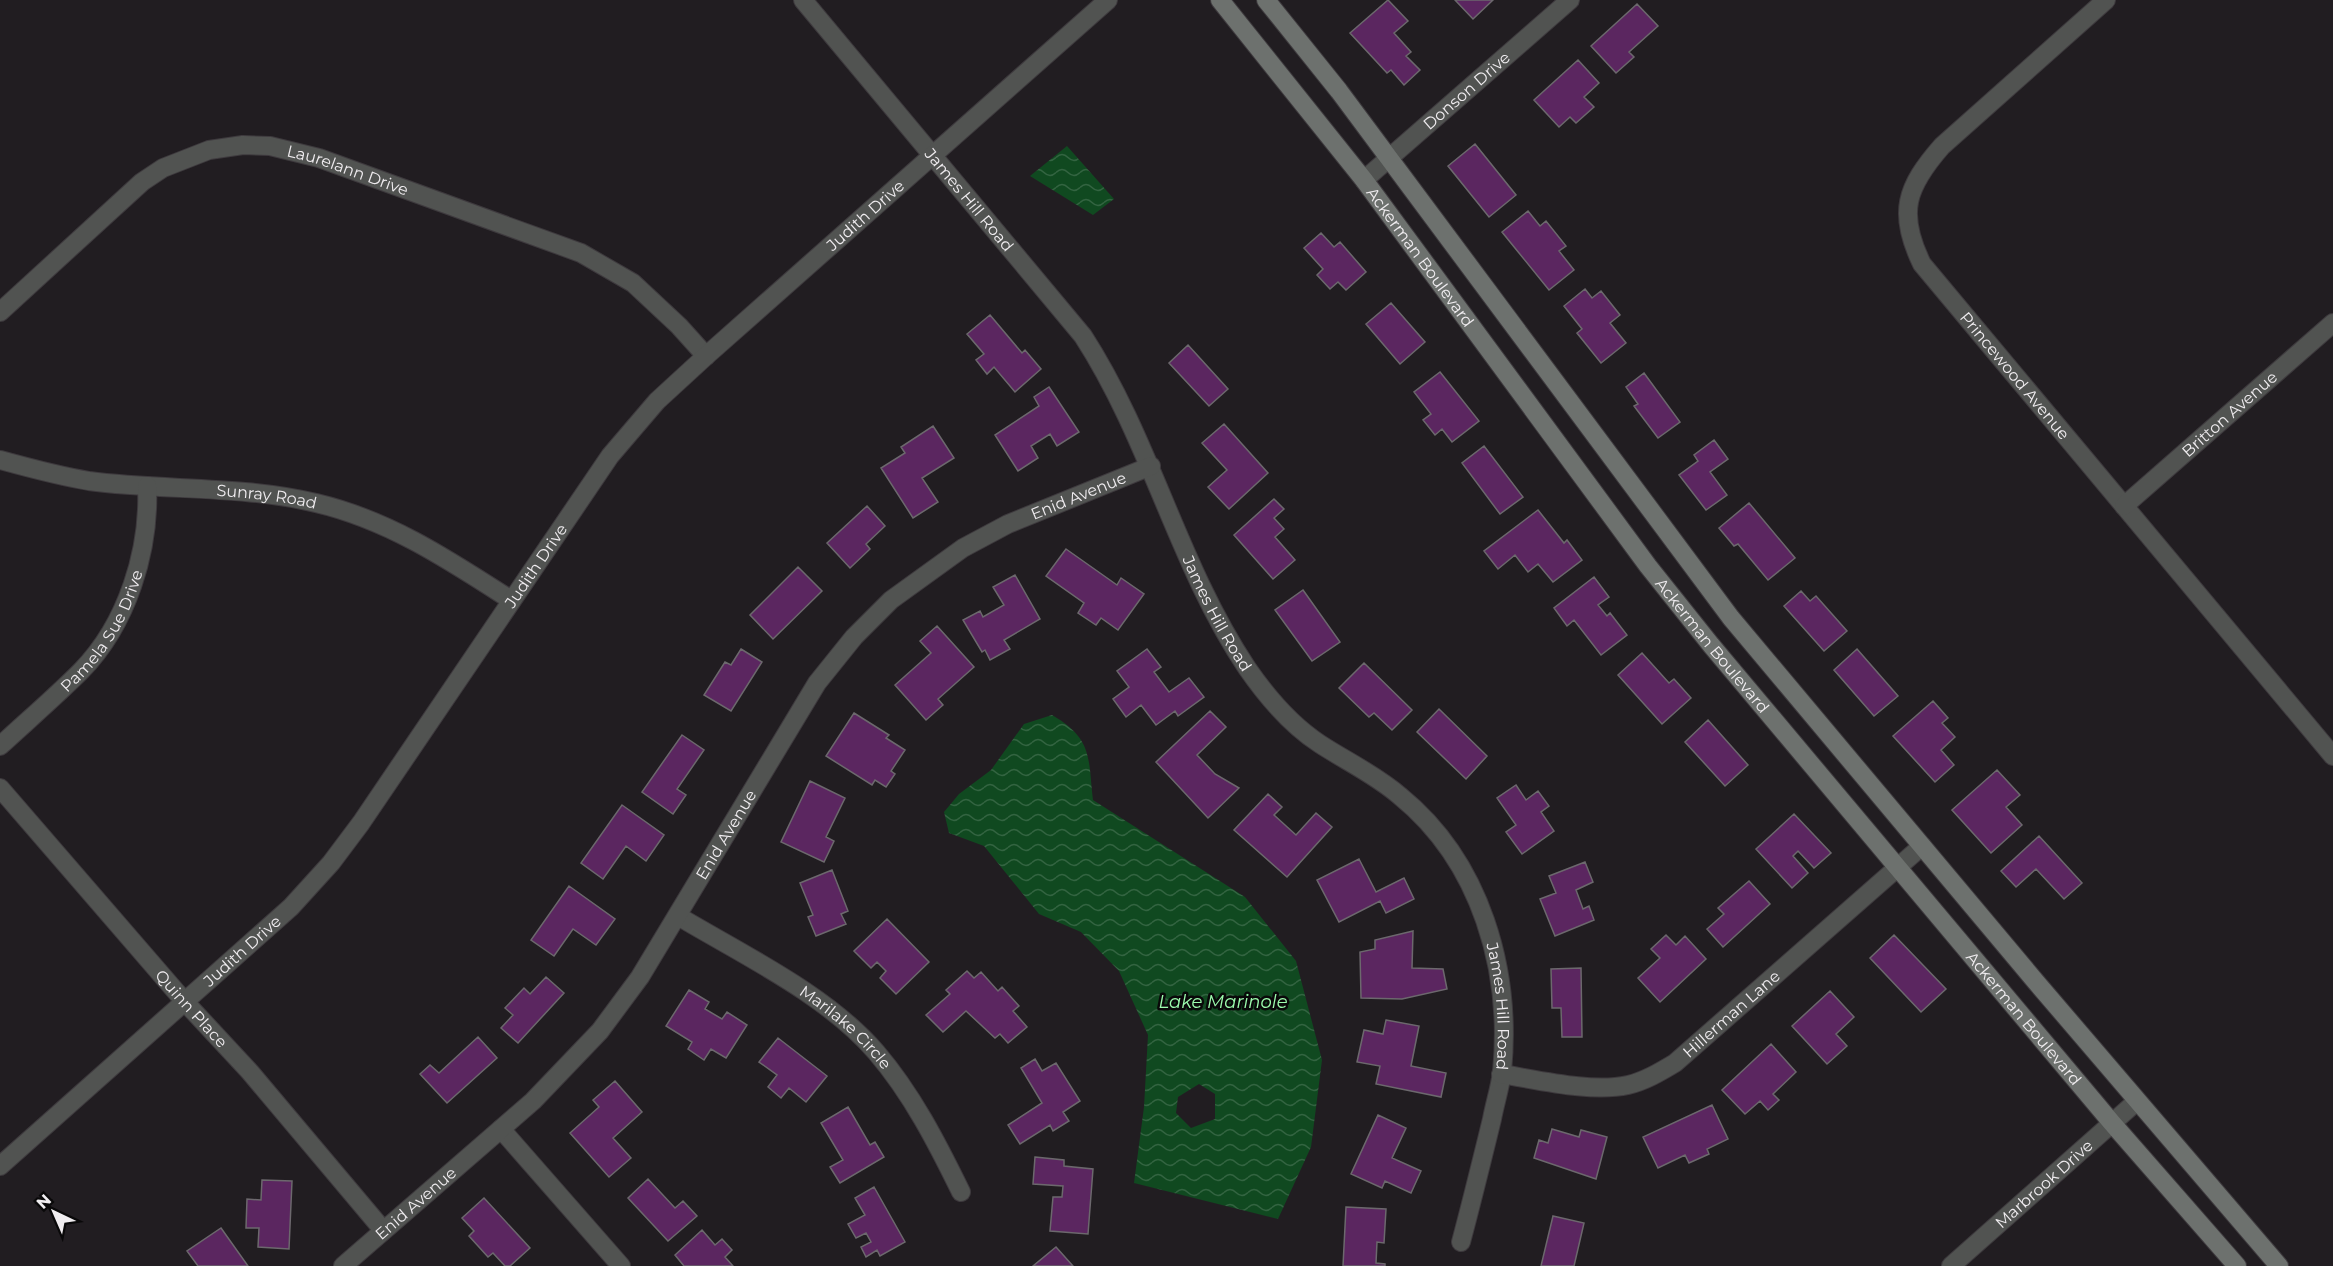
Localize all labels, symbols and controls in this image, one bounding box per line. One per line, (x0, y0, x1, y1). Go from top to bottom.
street label: Donson Drive (1419, 48, 1514, 134)
street label: Laurelann Drive (285, 141, 411, 199)
street label: James Hill Road (920, 144, 1018, 255)
street label: Judith Drive (822, 176, 908, 255)
street label: Ackerman Boulevard (1363, 183, 1478, 330)
street label: Princewood Avenue (1956, 308, 2074, 443)
street label: Britton Avenue (2178, 367, 2281, 461)
street label: Enid Avenue (1028, 468, 1129, 523)
street label: Sunray Road (216, 480, 319, 512)
street label: Judith Drive (500, 520, 571, 612)
street label: James Hill Road (1179, 552, 1256, 675)
street label: Pamela Sue Drive (56, 567, 146, 695)
street label: Ackerman Boulevard (1652, 574, 1773, 717)
street label: Enid Avenue (691, 786, 760, 883)
street label: Judith Drive (199, 911, 285, 991)
street label: James Hill Road (1483, 940, 1513, 1071)
street label: Ackerman Boulevard (1963, 948, 2086, 1089)
street label: Quinn Place (152, 966, 232, 1051)
street label: Hillerman Lane (1679, 966, 1784, 1061)
street label: Marilake Circle (796, 981, 896, 1073)
water label: Lake Marinole (1158, 991, 1288, 1013)
street label: Marbrook Drive (1991, 1135, 2096, 1232)
street label: Enid Avenue (371, 1163, 460, 1243)
north arrow (24, 1182, 84, 1242)
text: N (33, 1190, 55, 1213)

